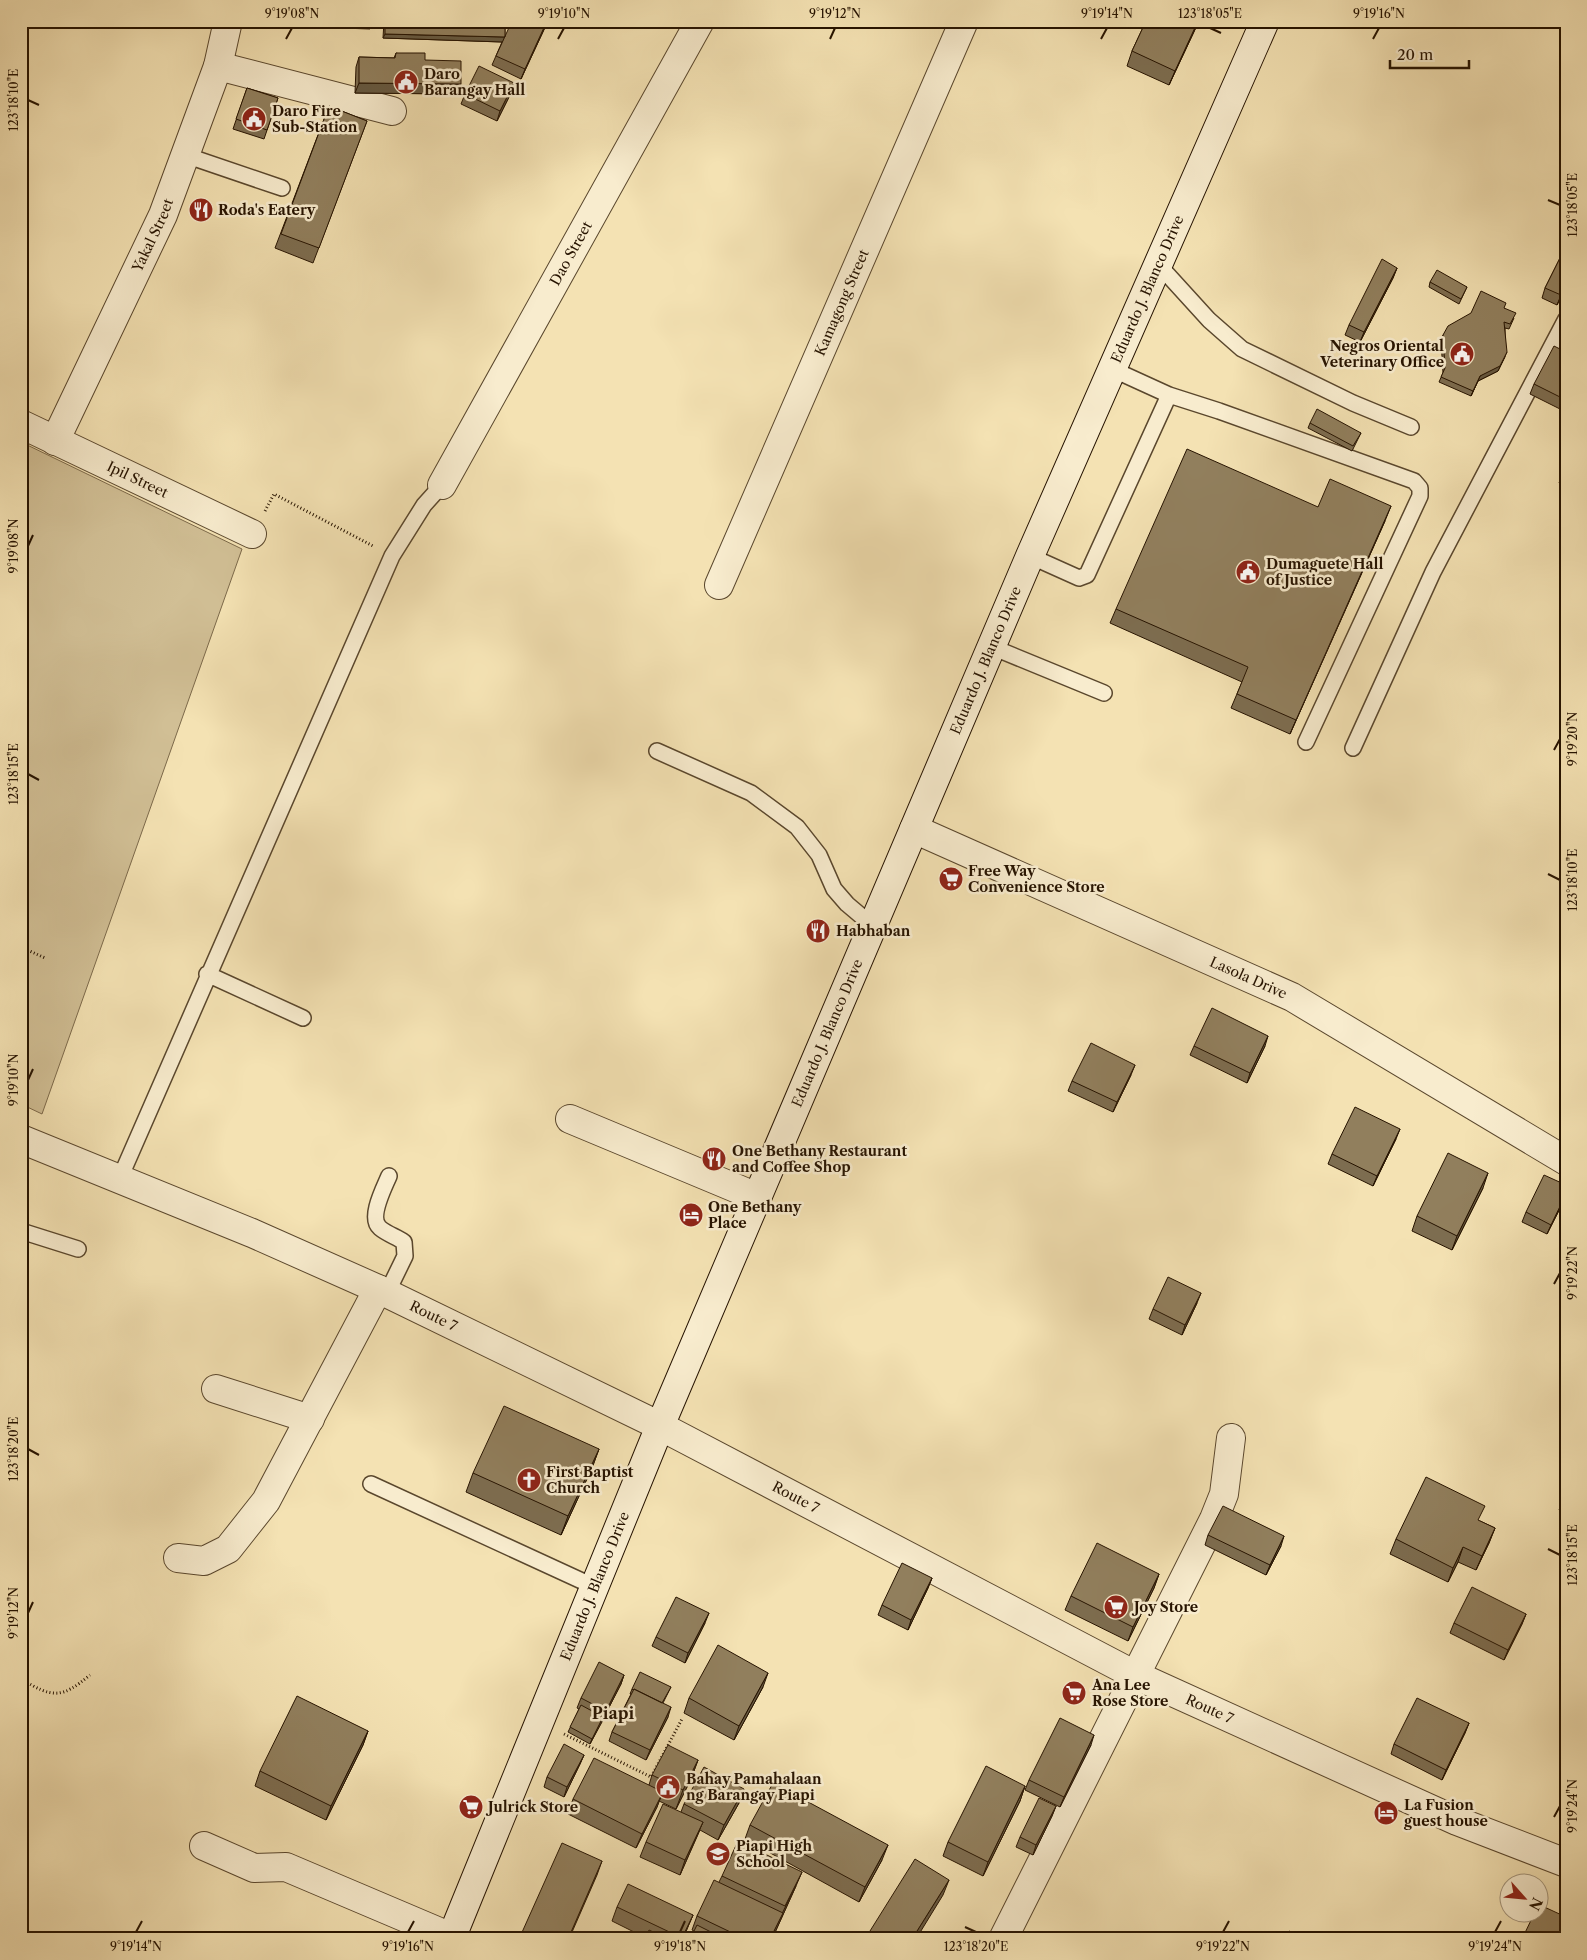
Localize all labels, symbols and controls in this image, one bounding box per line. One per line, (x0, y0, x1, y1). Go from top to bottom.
text: 9°19'08"N (265, 6, 319, 21)
text: 9°19'10"N (538, 6, 590, 21)
text: 9°19'12"N (809, 6, 861, 21)
text: 9°19'14"N (1081, 6, 1133, 21)
text: 123°18'05"E (1178, 6, 1242, 21)
text: 9°19'16"N (1353, 6, 1405, 21)
scale bar (1390, 38, 1468, 70)
text: 20 m (1397, 45, 1433, 64)
place label: Daro Barangay Hall (424, 65, 525, 99)
text: 123°18'10"E (6, 69, 21, 131)
public building icon: Daro Barangay Hall (393, 69, 419, 95)
place label: Daro Fire Sub-Station (272, 102, 358, 136)
public building icon: Daro Fire Sub-Station (241, 106, 267, 132)
text: 123°18'05"E (1565, 173, 1580, 237)
street label: Yakal Street (128, 196, 177, 276)
restaurant icon: Roda's Eatery (188, 197, 214, 223)
place label: Roda's Eatery (218, 201, 316, 219)
street label: Eduardo J. Blanco Drive (1107, 212, 1188, 365)
street label: Dao Street (546, 218, 596, 289)
street label: Kamagong Street (811, 246, 873, 358)
place label: Negros Oriental Veterinary Office (1319, 337, 1444, 371)
public building icon: Negros Oriental Veterinary Office (1449, 341, 1475, 367)
street label: Ipil Street (104, 457, 171, 502)
text: 9°19'08"N (6, 519, 21, 573)
place label: Dumaguete Hall of Justice (1266, 555, 1383, 589)
public building icon: Dumaguete Hall of Justice (1235, 559, 1261, 585)
street label: Eduardo J. Blanco Drive (946, 583, 1025, 737)
text: 9°19'20"N (1565, 712, 1580, 766)
text: 123°18'15"E (6, 743, 21, 805)
text: 123°18'10"E (1565, 849, 1580, 911)
place label: Free Way Convenience Store (968, 862, 1105, 896)
supermarket icon: Free Way Convenience Store (938, 866, 964, 892)
restaurant icon: Habhaban (805, 918, 831, 944)
place label: Habhaban (836, 922, 911, 940)
street label: Lasola Drive (1207, 953, 1290, 1003)
street label: Eduardo J. Blanco Drive (788, 956, 867, 1110)
text: 9°19'10"N (6, 1054, 21, 1106)
place label: One Bethany Restaurant and Coffee Shop (732, 1142, 907, 1176)
restaurant icon: One Bethany Restaurant and Coffee Shop (701, 1146, 727, 1172)
place label: One Bethany Place (708, 1198, 802, 1232)
hotel icon: One Bethany Place (678, 1202, 704, 1228)
text: 9°19'22"N (1565, 1246, 1580, 1300)
street label: Route 7 (407, 1297, 460, 1335)
text: 123°18'20"E (6, 1417, 21, 1481)
place label: First Baptist Church (546, 1463, 634, 1497)
church icon: First Baptist Church (516, 1467, 542, 1493)
street label: Route 7 (769, 1477, 822, 1517)
street label: Eduardo J. Blanco Drive (556, 1509, 633, 1663)
text: 123°18'15"E (1565, 1524, 1580, 1586)
text: 9°19'12"N (6, 1587, 21, 1639)
supermarket icon: Joy Store (1103, 1594, 1129, 1620)
place label: Joy Store (1131, 1598, 1198, 1616)
place label: Ana Lee Rose Store (1091, 1676, 1168, 1710)
supermarket icon: Ana Lee Rose Store (1061, 1680, 1087, 1706)
street label: Route 7 (1183, 1690, 1237, 1728)
district label: Piapi (592, 1703, 634, 1723)
place label: Bahay Pamahalaan ng Barangay Piapi (686, 1770, 822, 1804)
public building icon: Bahay Pamahalaan ng Barangay Piapi (655, 1774, 681, 1800)
text: 9°19'24"N (1565, 1779, 1580, 1833)
supermarket icon: Julrick Store (458, 1794, 484, 1820)
place label: La Fusion guest house (1403, 1796, 1488, 1830)
place label: Julrick Store (485, 1798, 578, 1816)
hotel icon: La Fusion guest house (1373, 1800, 1399, 1826)
place label: Piapi High School (736, 1837, 812, 1871)
school or university icon: Piapi High School (705, 1841, 731, 1867)
north arrow (1500, 1872, 1550, 1922)
text: N (1525, 1894, 1546, 1913)
text: 9°19'14"N (110, 1939, 162, 1954)
text: 9°19'16"N (382, 1939, 434, 1954)
text: 9°19'18"N (654, 1939, 706, 1954)
text: 123°18'20"E (944, 1939, 1008, 1954)
text: 9°19'22"N (1196, 1939, 1250, 1954)
text: 9°19'24"N (1468, 1939, 1522, 1954)

